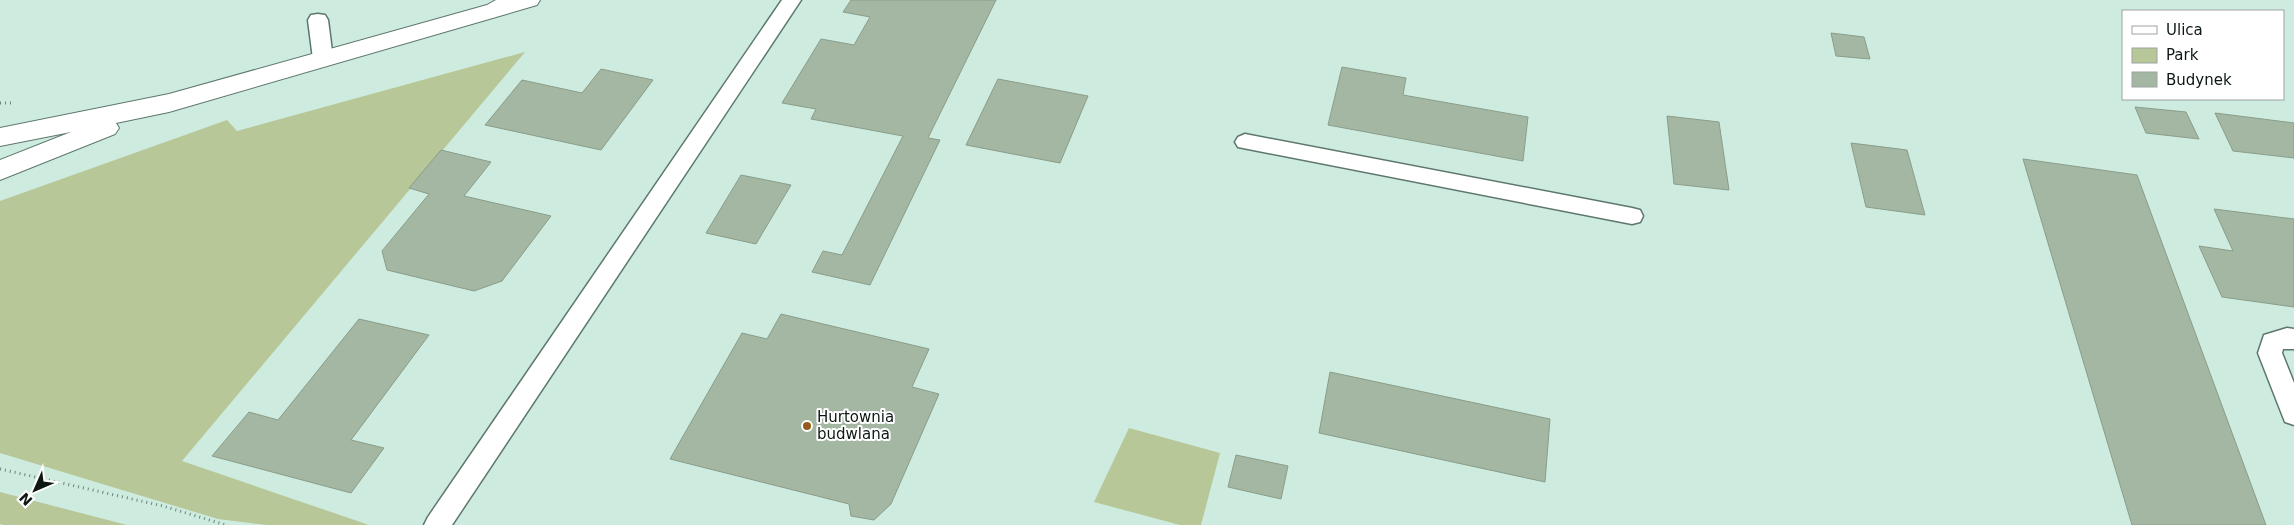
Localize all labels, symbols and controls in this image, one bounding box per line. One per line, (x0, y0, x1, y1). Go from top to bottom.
legend (2122, 10, 2284, 100)
text: Ulica (2166, 21, 2203, 39)
text: Park (2166, 46, 2199, 64)
text: Budynek (2166, 71, 2232, 89)
place label: Hurtownia budwlana (817, 408, 894, 443)
marker: Hurtownia budwlana (801, 420, 813, 432)
north arrow (10, 465, 60, 515)
text: N (16, 489, 36, 509)

